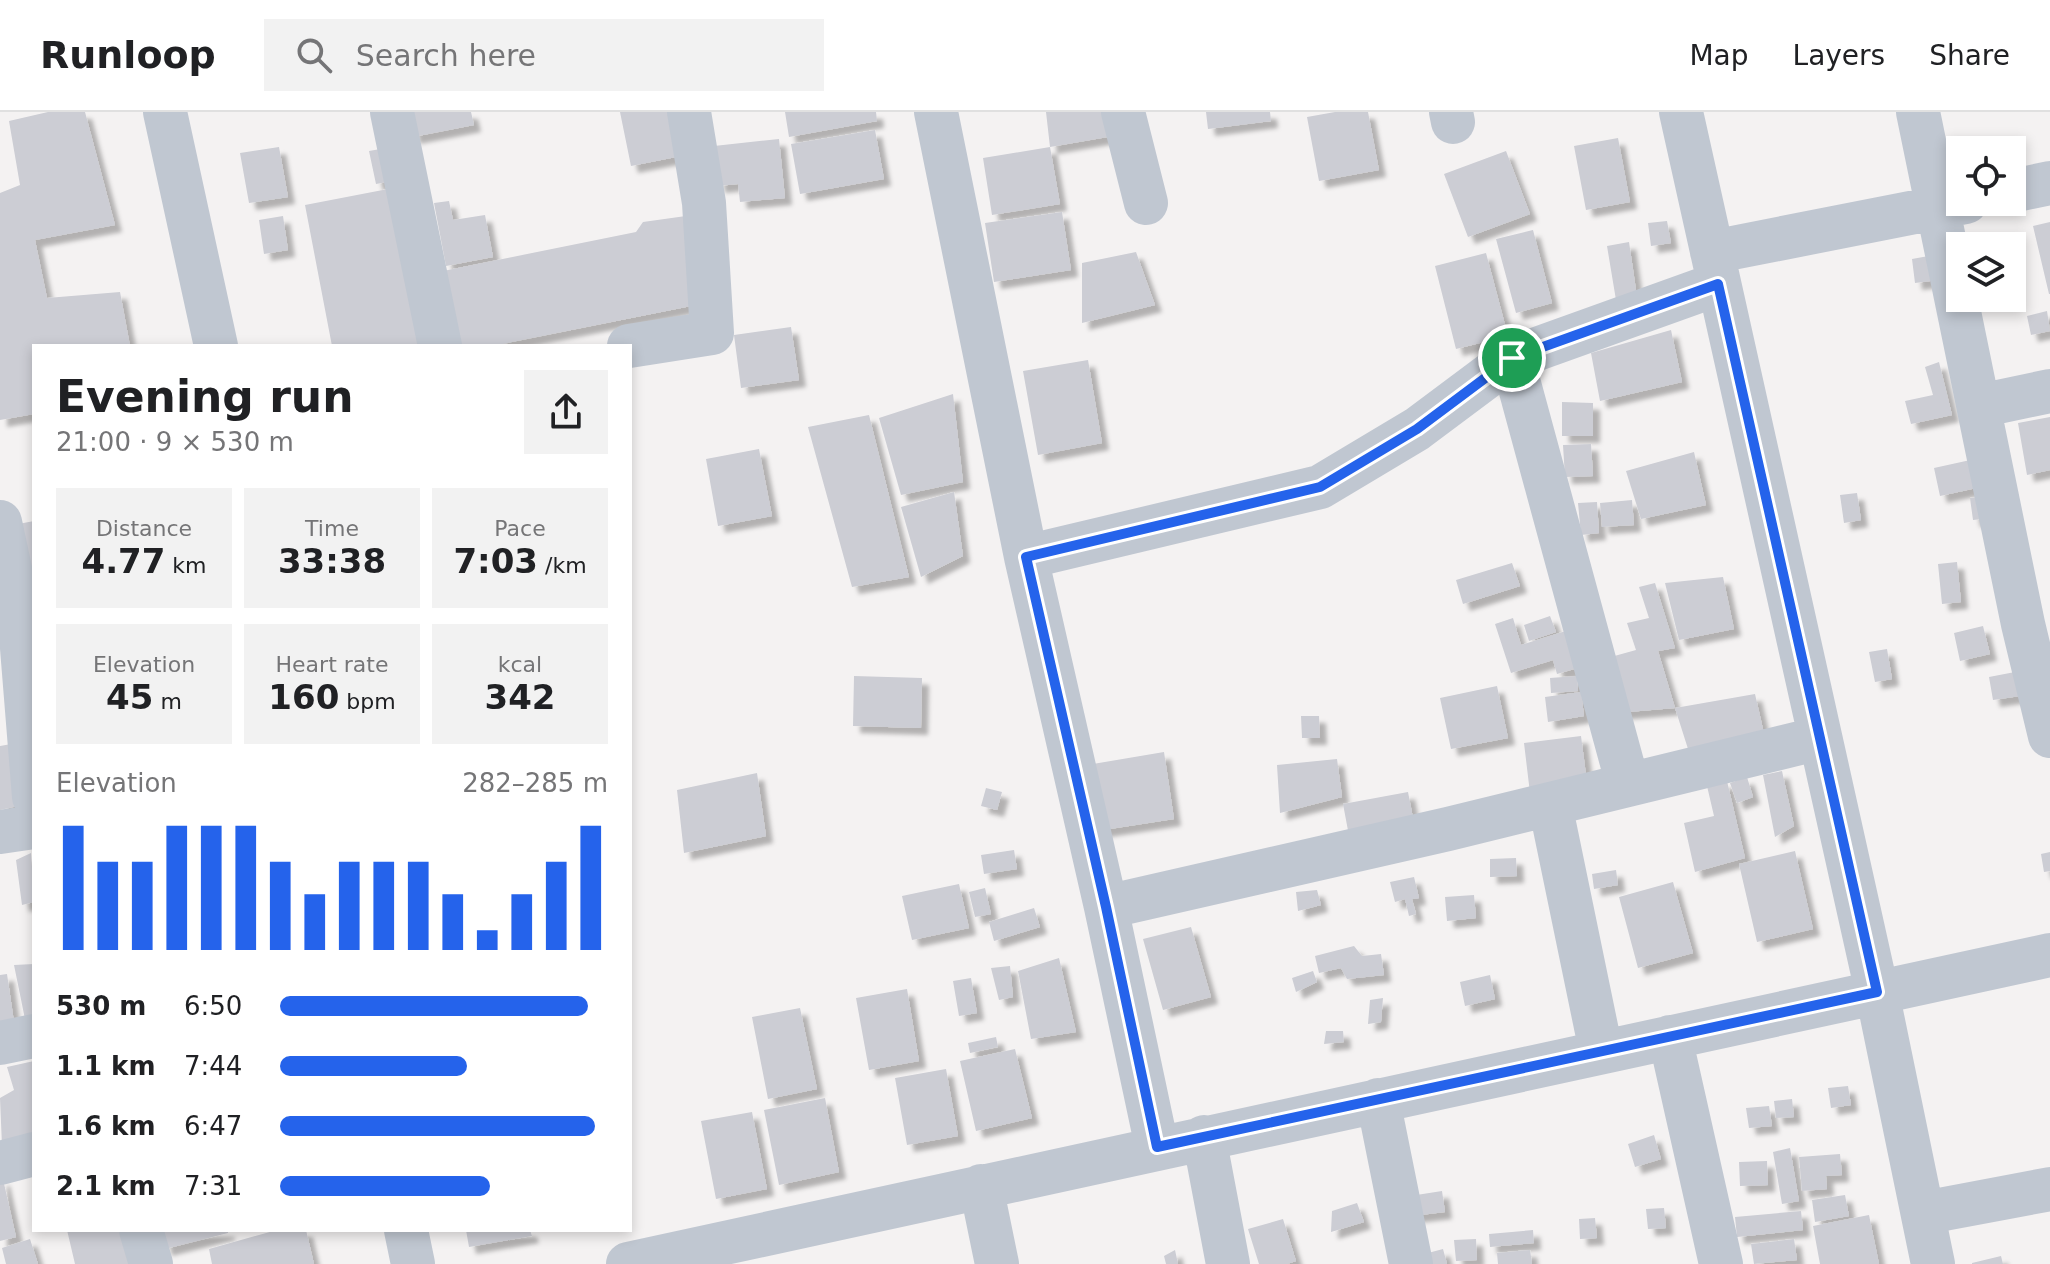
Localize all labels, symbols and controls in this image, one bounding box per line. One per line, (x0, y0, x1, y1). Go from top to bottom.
search box (264, 19, 824, 91)
text: Runloop (40, 33, 216, 77)
icon: search (292, 33, 336, 77)
text: Search here (356, 38, 536, 73)
text: Map (1689, 39, 1749, 72)
text: Layers (1793, 39, 1885, 72)
text: Share (1929, 39, 2010, 72)
map controls (1946, 136, 2026, 312)
button: locate (1946, 136, 2026, 216)
button: layers (1946, 232, 2026, 312)
pin (1478, 324, 1546, 392)
icon: arrive (1490, 336, 1534, 380)
button: share (524, 370, 608, 454)
text: Evening run (56, 371, 353, 422)
text: 21:00 · 9 × 530 m (56, 427, 294, 457)
text: Distance (96, 516, 192, 541)
text: Time (305, 516, 359, 541)
text: Pace (494, 516, 546, 541)
text: 4.77 (81, 541, 165, 581)
text: 33:38 (278, 541, 386, 581)
text: 7:03 (453, 541, 538, 581)
text: km (165, 553, 207, 578)
text: /km (538, 553, 587, 578)
text: Elevation (93, 652, 195, 677)
text: Heart rate (276, 652, 388, 677)
text: kcal (498, 652, 542, 677)
text: 45 (106, 677, 153, 717)
text: 160 (268, 677, 339, 717)
text: 342 (485, 677, 555, 717)
text: m (153, 689, 182, 714)
text: bpm (339, 689, 396, 714)
text: Elevation (56, 768, 177, 798)
text: 282–285 m (462, 768, 608, 798)
text: 530 m (56, 991, 146, 1021)
text: 6:50 (184, 991, 242, 1021)
text: 1.1 km (56, 1051, 156, 1081)
text: 7:44 (184, 1051, 242, 1081)
text: 1.6 km (56, 1111, 156, 1141)
text: 6:47 (184, 1111, 242, 1141)
text: 2.1 km (56, 1171, 156, 1201)
text: 7:31 (184, 1171, 242, 1201)

